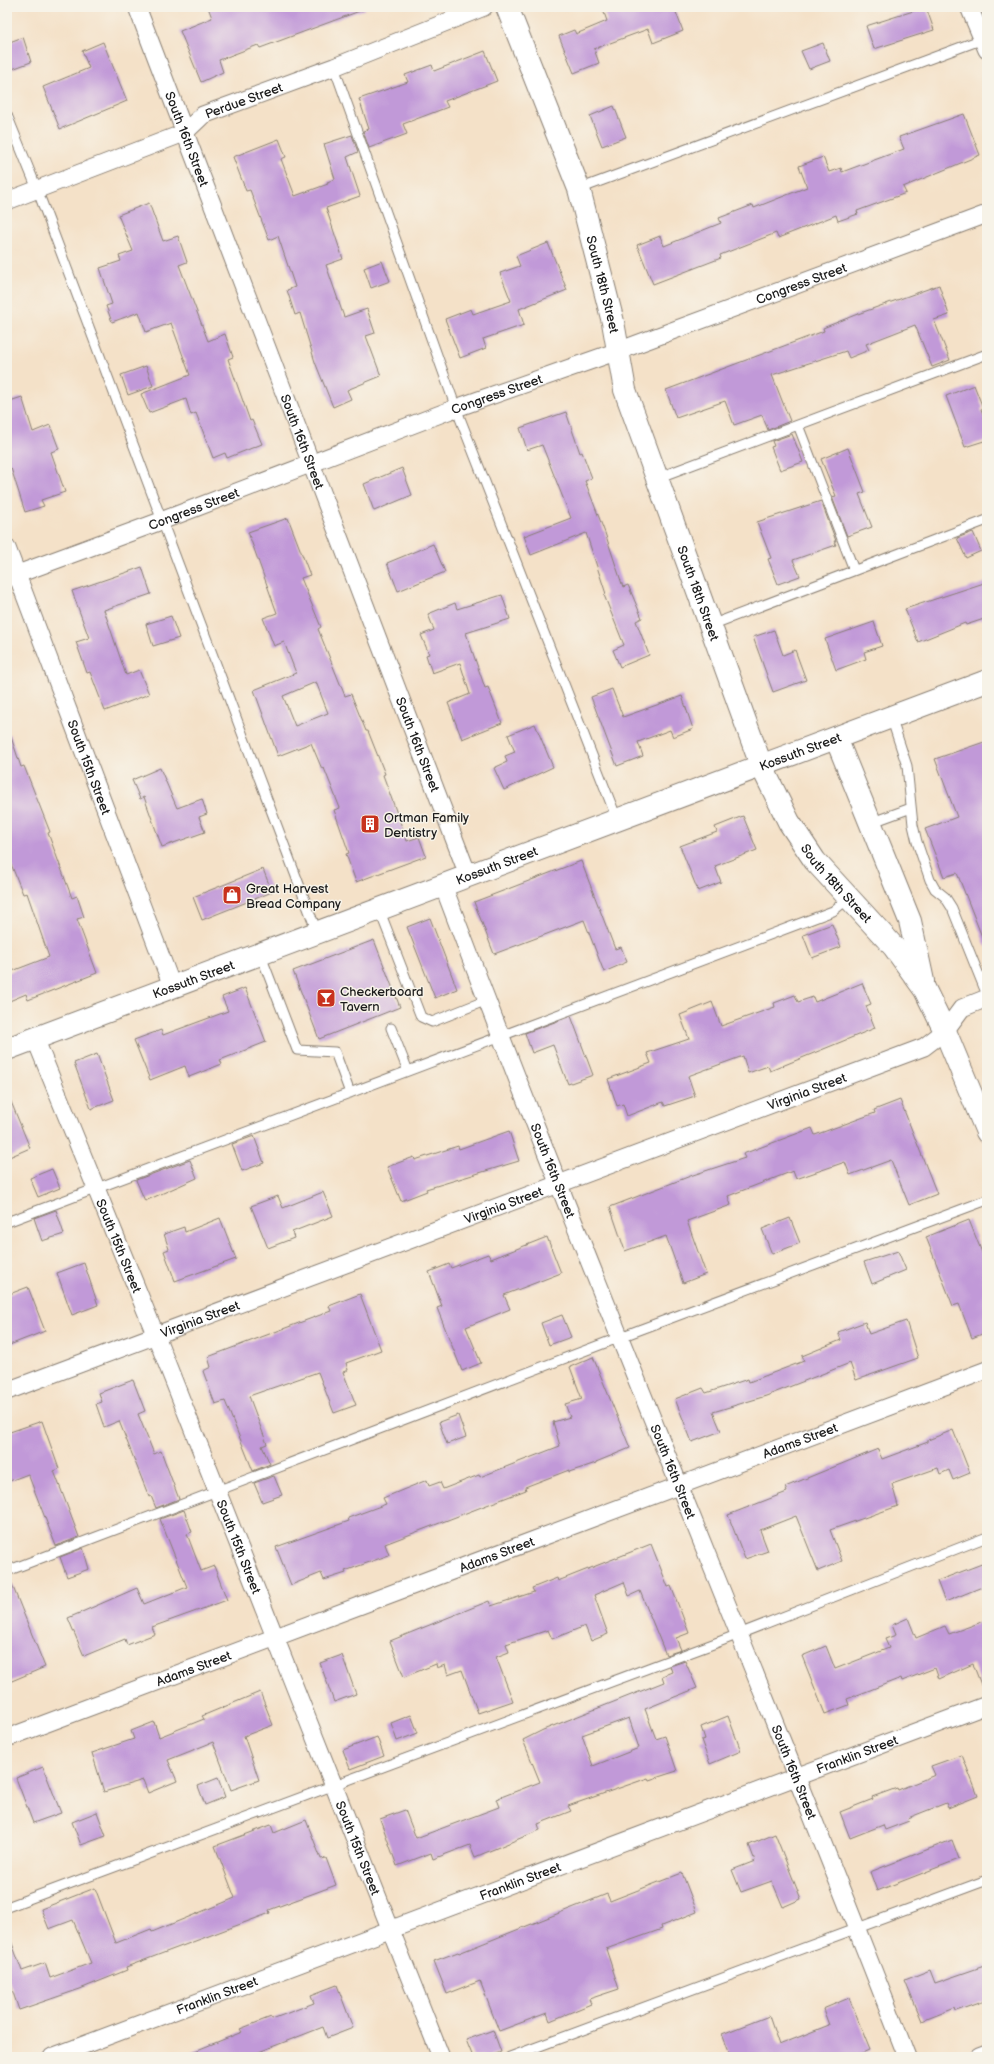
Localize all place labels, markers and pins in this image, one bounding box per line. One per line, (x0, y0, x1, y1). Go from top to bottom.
place label: Ortman Family Dentistry (384, 810, 469, 841)
building icon: Ortman Family Dentistry (359, 813, 381, 835)
place label: Great Harvest Bread Company (246, 881, 341, 912)
shop icon: Great Harvest Bread Company (221, 884, 243, 906)
place label: Checkerboard Tavern (340, 984, 424, 1015)
bar icon: Checkerboard Tavern (315, 987, 337, 1009)

